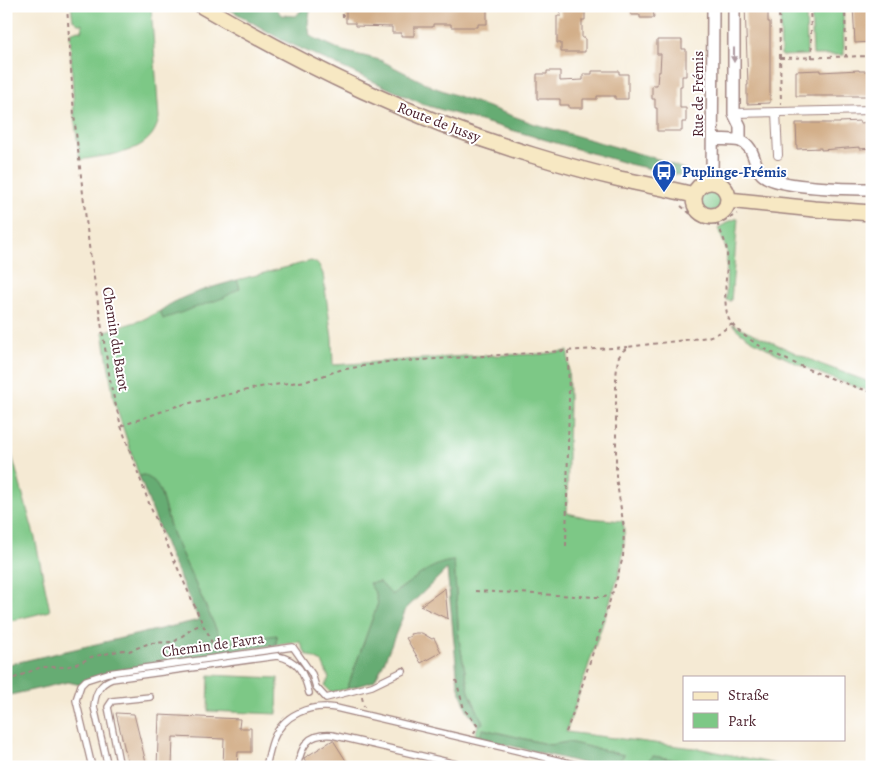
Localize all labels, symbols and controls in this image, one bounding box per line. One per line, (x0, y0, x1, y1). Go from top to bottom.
one-way arrow (730, 47, 738, 63)
street label: Rue de Frémis (688, 51, 708, 137)
street label: Route de Jussy (394, 97, 484, 147)
bus stop icon: Puplinge-Frémis (651, 159, 677, 193)
place label: Puplinge-Frémis (682, 162, 787, 182)
street label: Chemin du Barot (98, 286, 134, 393)
street label: Chemin de Favra (161, 628, 265, 662)
legend (683, 676, 846, 740)
text: Straße (728, 685, 769, 705)
text: Park (728, 711, 757, 731)

